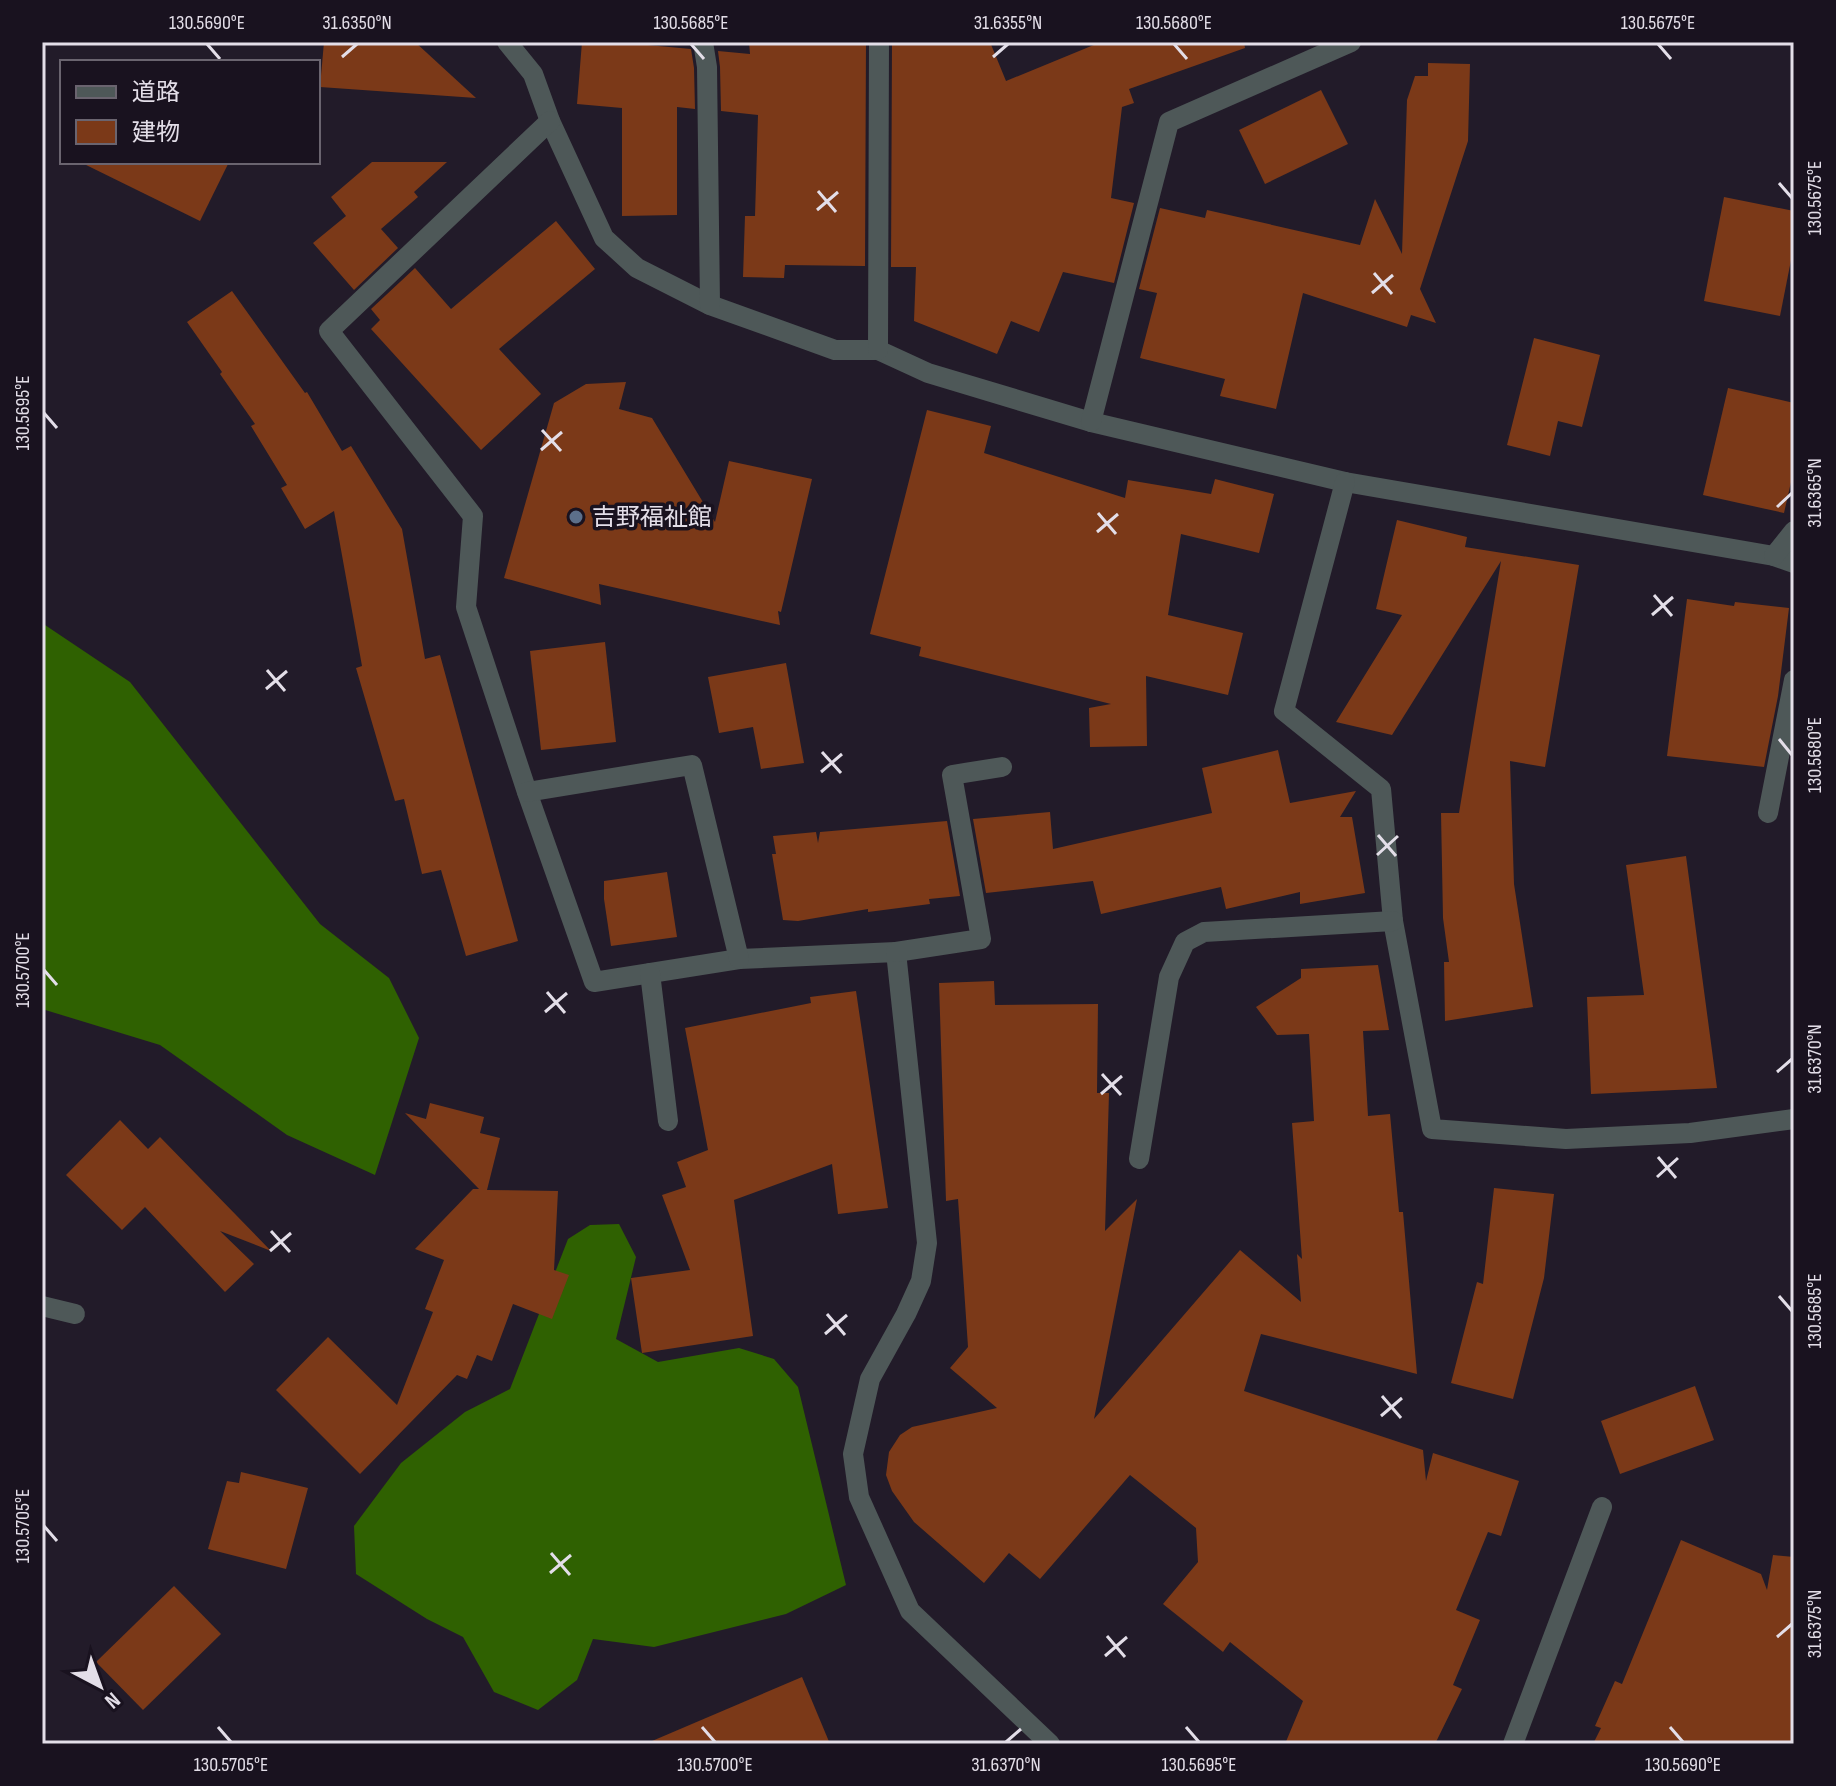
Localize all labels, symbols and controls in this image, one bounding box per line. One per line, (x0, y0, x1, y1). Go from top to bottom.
text: 130.5690°E (169, 11, 245, 35)
text: 31.6350°N (322, 11, 392, 35)
text: 130.5685°E (653, 11, 729, 35)
text: 31.6355°N (974, 11, 1042, 35)
text: 130.5680°E (1136, 11, 1212, 35)
text: 130.5675°E (1621, 11, 1695, 35)
legend (60, 60, 320, 164)
text: 道路 (132, 78, 180, 107)
text: 建物 (132, 118, 180, 147)
text: 130.5675°E (1803, 161, 1827, 235)
text: 130.5695°E (11, 375, 35, 451)
text: 31.6365°N (1803, 458, 1827, 528)
place label: 吉野福祉館 (592, 503, 712, 532)
marker: 吉野福祉館 (567, 508, 585, 526)
text: 130.5680°E (1803, 717, 1827, 793)
text: 130.5700°E (11, 932, 35, 1008)
text: 31.6370°N (1803, 1024, 1827, 1094)
text: 130.5685°E (1803, 1273, 1827, 1349)
text: 130.5705°E (11, 1489, 35, 1563)
text: 31.6375°N (1803, 1590, 1827, 1658)
north arrow (60, 1646, 140, 1726)
text: N (99, 1686, 125, 1714)
text: 130.5705°E (194, 1753, 268, 1777)
text: 130.5700°E (677, 1753, 753, 1777)
text: 31.6370°N (971, 1753, 1041, 1777)
text: 130.5695°E (1161, 1753, 1237, 1777)
text: 130.5690°E (1645, 1753, 1721, 1777)

